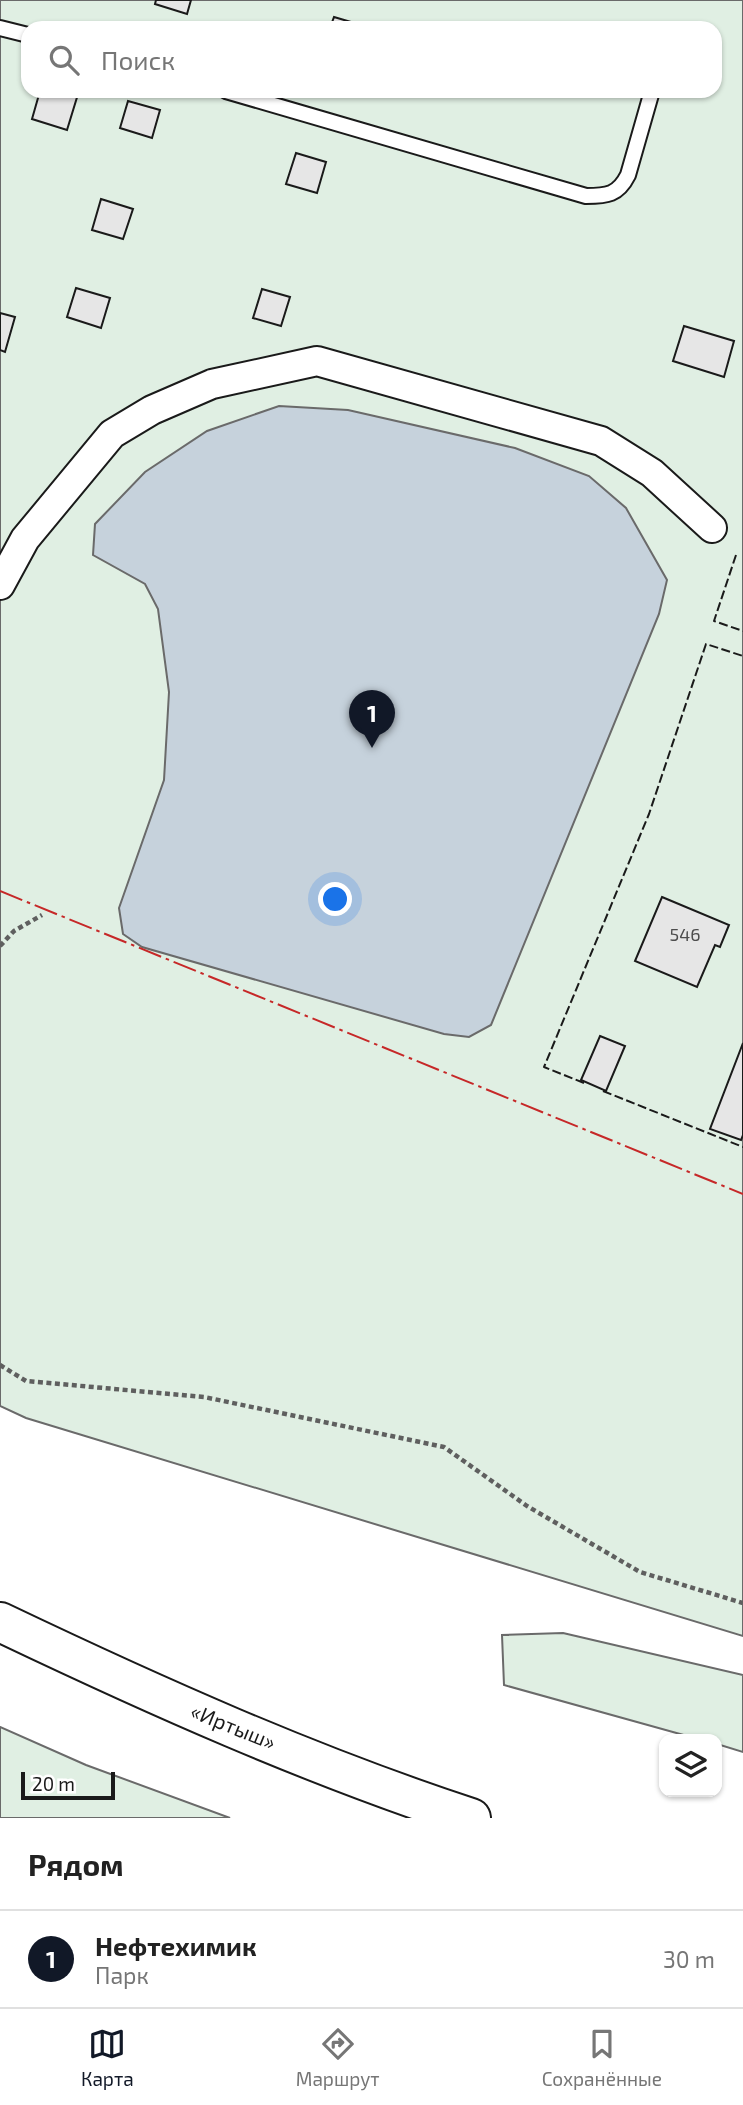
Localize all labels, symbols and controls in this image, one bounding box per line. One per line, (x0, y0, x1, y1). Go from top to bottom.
search box (21, 21, 722, 98)
icon: search (45, 41, 83, 79)
text: Поиск (101, 44, 175, 75)
pin: 1 (349, 690, 395, 748)
your location (318, 882, 352, 916)
house number: 546 (669, 923, 701, 945)
street label: «Иртыш» (187, 1697, 280, 1754)
map controls (659, 1734, 722, 1797)
button: layers (659, 1734, 722, 1797)
scale bar (21, 1769, 116, 1801)
text: 20 m (32, 1772, 75, 1795)
text: Рядом (28, 1846, 124, 1882)
text: Нефтехимик (95, 1930, 257, 1961)
text: 1 (46, 1945, 56, 1973)
text: 30 m (663, 1945, 715, 1973)
text: Парк (95, 1961, 149, 1989)
tab: Карта (81, 2025, 134, 2090)
tab: Маршрут (296, 2025, 380, 2090)
tab: Сохранённые (542, 2025, 662, 2090)

